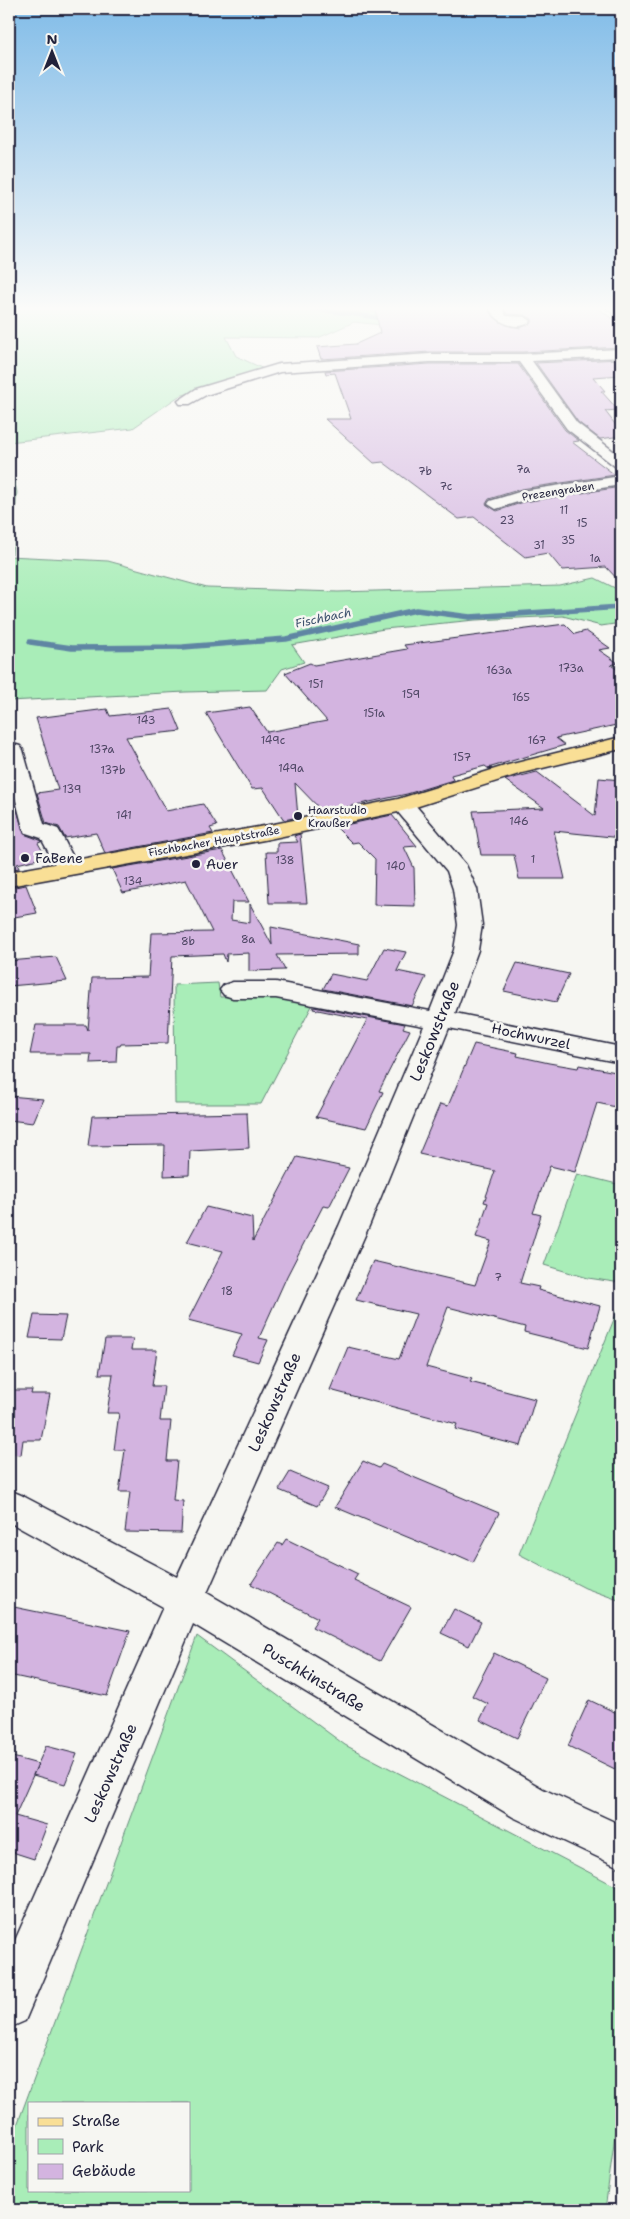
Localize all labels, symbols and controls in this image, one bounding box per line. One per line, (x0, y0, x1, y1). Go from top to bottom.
north arrow (28, 28, 78, 78)
text: N (46, 30, 58, 48)
house number: 7a (516, 462, 530, 477)
house number: 7b (418, 464, 432, 479)
street label: Prezengraben (521, 478, 596, 505)
house number: 7c (440, 479, 453, 494)
house number: 11 (560, 503, 568, 518)
house number: 23 (500, 513, 514, 528)
house number: 15 (576, 516, 588, 531)
house number: 35 (561, 533, 575, 548)
house number: 31 (533, 538, 545, 553)
house number: 1a (589, 551, 601, 566)
water label: Fischbach (293, 604, 353, 632)
house number: 173a (558, 661, 584, 676)
house number: 163a (486, 663, 512, 678)
house number: 151 (308, 677, 324, 692)
house number: 159 (402, 687, 420, 702)
house number: 165 (512, 690, 530, 705)
house number: 151a (363, 706, 385, 721)
house number: 143 (137, 713, 155, 728)
house number: 149c (261, 733, 286, 748)
house number: 167 (528, 733, 546, 748)
house number: 137a (90, 742, 115, 757)
house number: 157 (453, 750, 471, 765)
house number: 149a (278, 761, 304, 776)
house number: 137b (100, 763, 126, 778)
house number: 139 (63, 782, 81, 797)
place label: Haarstudio Kraußer (308, 803, 367, 831)
house number: 141 (116, 808, 132, 823)
marker: Haarstudio Kraußer (292, 810, 304, 822)
house number: 146 (509, 814, 529, 829)
street label: Fischbacher Hauptstraße (147, 823, 281, 860)
place label: FaBene (35, 849, 83, 867)
marker: FaBene (19, 852, 31, 864)
house number: 1 (531, 852, 535, 867)
house number: 138 (275, 853, 295, 868)
place label: Auer (206, 855, 239, 873)
marker: Auer (190, 858, 202, 870)
house number: 140 (386, 859, 406, 874)
house number: 134 (123, 874, 143, 889)
house number: 8a (241, 932, 255, 947)
house number: 8b (181, 934, 195, 949)
street label: Leskowstraße (405, 978, 464, 1085)
street label: Hochwurzel (490, 1019, 573, 1053)
house number: 7 (494, 1270, 502, 1285)
house number: 18 (221, 1284, 233, 1299)
street label: Leskowstraße (243, 1349, 306, 1455)
street label: Puschkinstraße (258, 1638, 369, 1716)
street label: Leskowstraße (79, 1720, 142, 1826)
legend (28, 2102, 190, 2192)
text: Straße (72, 2111, 120, 2131)
text: Park (72, 2137, 104, 2157)
text: Gebäude (72, 2161, 136, 2181)

